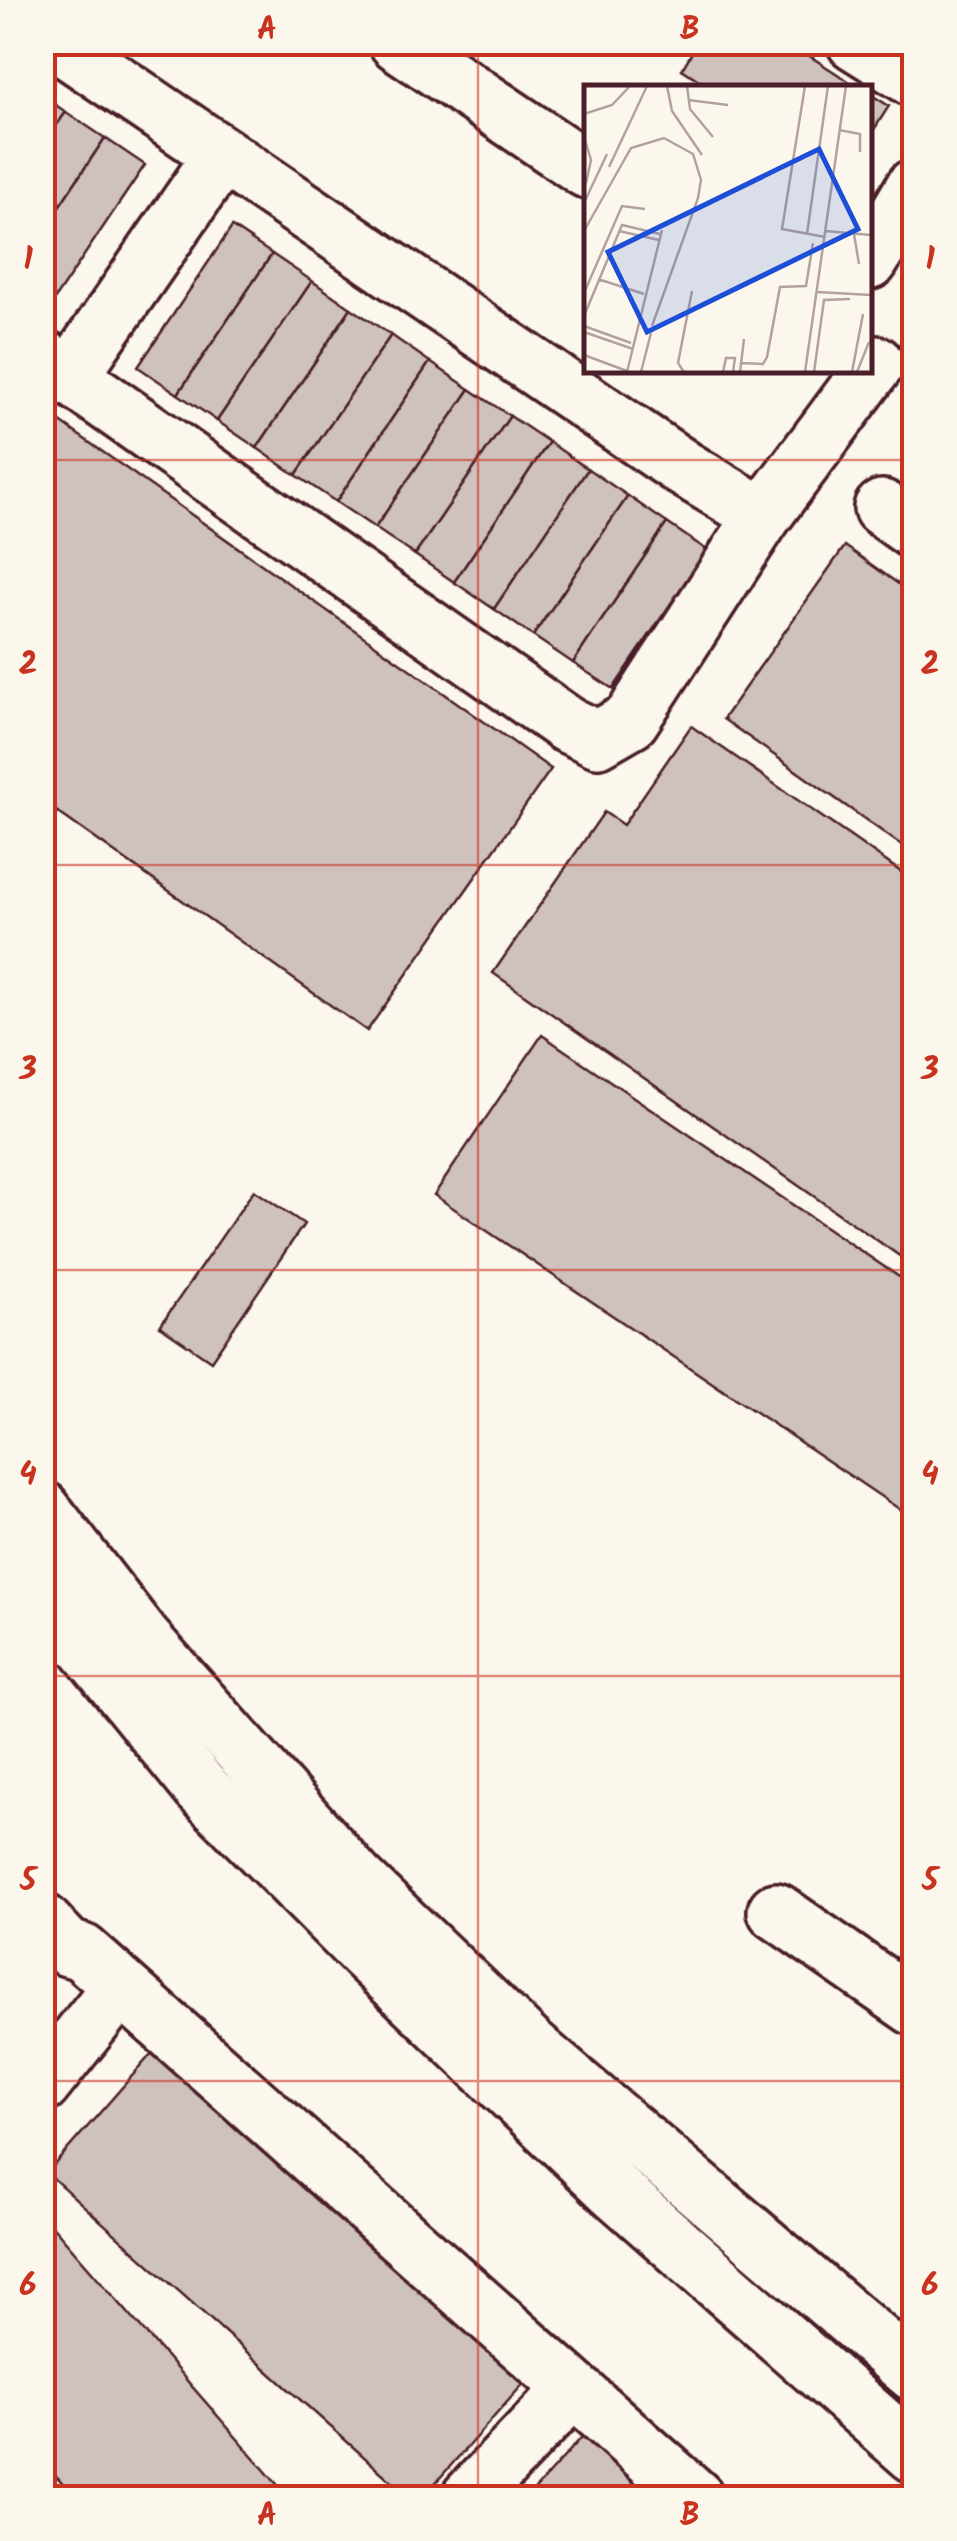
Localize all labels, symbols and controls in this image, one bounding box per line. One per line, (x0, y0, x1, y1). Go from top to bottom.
text: A (257, 5, 277, 56)
text: B (680, 5, 700, 56)
inset map (584, 85, 872, 372)
text: 1 (23, 235, 33, 286)
text: 1 (925, 235, 935, 286)
text: 2 (19, 640, 37, 691)
text: 2 (921, 640, 939, 691)
text: 3 (18, 1045, 37, 1096)
text: 3 (920, 1045, 939, 1096)
text: 4 (19, 1450, 37, 1501)
text: 4 (921, 1450, 939, 1501)
text: 5 (19, 1856, 39, 1907)
text: 5 (921, 1856, 941, 1907)
text: 6 (19, 2261, 37, 2312)
text: 6 (921, 2261, 939, 2312)
text: A (257, 2491, 277, 2541)
text: B (680, 2491, 700, 2541)

